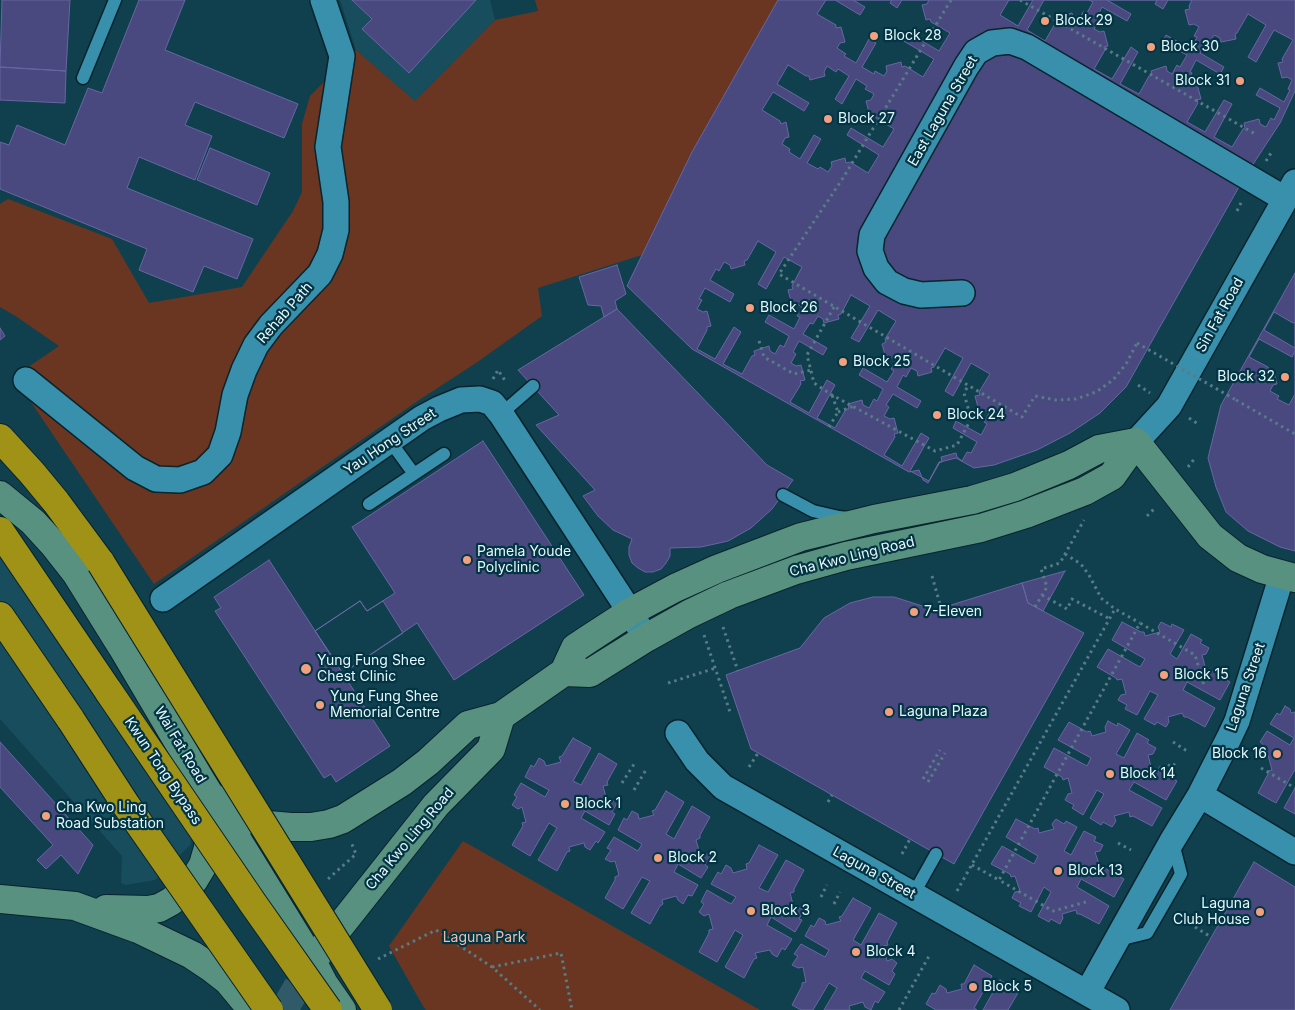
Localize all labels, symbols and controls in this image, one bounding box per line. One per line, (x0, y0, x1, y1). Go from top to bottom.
place label: Block 29 (1055, 13, 1113, 29)
marker: Block 29 (1039, 15, 1051, 27)
place label: Block 28 (884, 28, 942, 44)
marker: Block 28 (868, 30, 880, 42)
place label: Block 30 (1161, 39, 1219, 55)
marker: Block 30 (1145, 41, 1157, 53)
street label: East Laguna Street (905, 53, 981, 169)
place label: Block 31 (1175, 73, 1230, 89)
marker: Block 31 (1234, 75, 1246, 87)
place label: Block 27 (838, 111, 895, 127)
marker: Block 27 (822, 113, 834, 125)
street label: Sin Fat Road (1193, 275, 1247, 355)
street label: Rehab Path (254, 279, 316, 347)
place label: Block 26 (760, 300, 818, 316)
marker: Block 26 (744, 302, 756, 314)
place label: Block 25 (853, 354, 911, 370)
marker: Block 25 (837, 356, 849, 368)
place label: Block 32 (1217, 369, 1275, 385)
marker: Block 32 (1279, 371, 1291, 383)
street label: Yau Hong Street (341, 405, 439, 479)
place label: Block 24 (947, 407, 1005, 423)
marker: Block 24 (931, 409, 943, 421)
street label: Cha Kwo Ling Road (788, 533, 916, 581)
place label: Pamela Youde Polyclinic (477, 544, 571, 576)
marker: Pamela Youde Polyclinic (461, 554, 473, 566)
place label: 7-Eleven (924, 604, 982, 620)
marker: 7-Eleven (908, 606, 920, 618)
street label: Laguna Street (1223, 641, 1269, 733)
place label: Yung Fung Shee Chest Clinic (317, 653, 425, 686)
marker: Yung Fung Shee Chest Clinic (299, 662, 313, 676)
place label: Block 15 (1174, 667, 1229, 683)
marker: Block 15 (1158, 669, 1170, 681)
place label: Yung Fung Shee Memorial Centre (330, 689, 440, 722)
marker: Yung Fung Shee Memorial Centre (314, 699, 326, 711)
street label: Wai Fat Road (151, 704, 209, 786)
place label: Laguna Plaza (899, 704, 987, 720)
marker: Laguna Plaza (883, 706, 895, 718)
street label: Kwun Tong Bypass (121, 714, 205, 828)
place label: Block 16 (1212, 746, 1267, 762)
marker: Block 16 (1271, 748, 1283, 760)
place label: Block 14 (1120, 766, 1175, 782)
marker: Block 14 (1104, 768, 1116, 780)
street label: Cha Kwo Ling Road (362, 784, 458, 894)
place label: Block 1 (575, 796, 621, 812)
marker: Block 1 (559, 798, 571, 810)
place label: Cha Kwo Ling Road Substation (56, 800, 164, 832)
marker: Cha Kwo Ling Road Substation (40, 810, 52, 822)
street label: Laguna Street (830, 843, 918, 903)
place label: Block 2 (668, 850, 717, 866)
marker: Block 2 (652, 852, 664, 864)
place label: Block 13 (1068, 863, 1123, 879)
marker: Block 13 (1052, 865, 1064, 877)
place label: Laguna Club House (1173, 896, 1250, 929)
place label: Block 3 (761, 903, 810, 919)
marker: Block 3 (745, 905, 757, 917)
marker: Laguna Club House (1254, 906, 1266, 918)
park label: Laguna Park (443, 930, 525, 946)
place label: Block 4 (866, 944, 916, 960)
marker: Block 4 (850, 946, 862, 958)
place label: Block 5 (983, 979, 1032, 995)
marker: Block 5 (967, 981, 979, 993)

